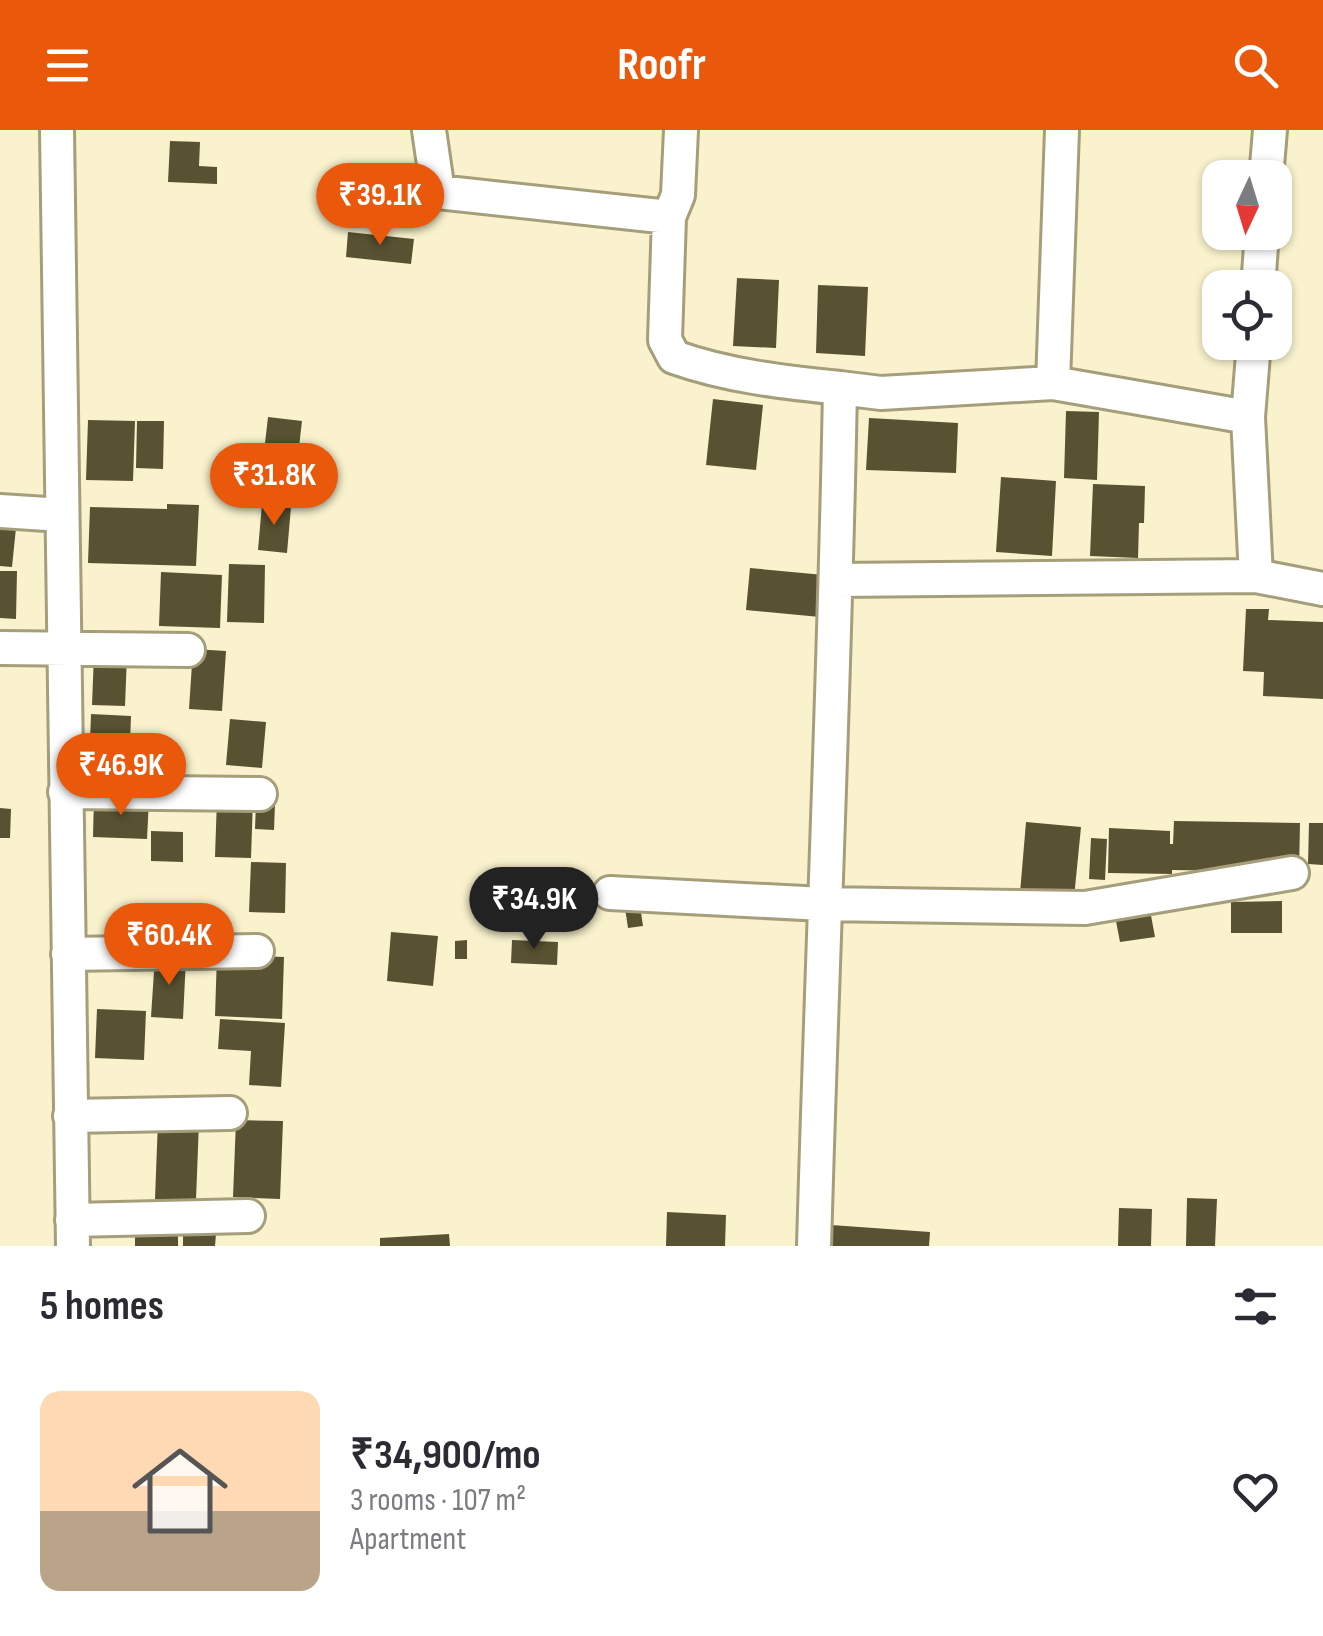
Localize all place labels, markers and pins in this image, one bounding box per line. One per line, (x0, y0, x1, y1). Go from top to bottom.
pin: ₹39.1K (299, 163, 461, 248)
pin: ₹31.8K (193, 443, 355, 528)
pin: ₹46.9K (40, 733, 202, 818)
pin: ₹34.9K (453, 867, 615, 952)
pin: ₹60.4K (88, 903, 250, 988)

